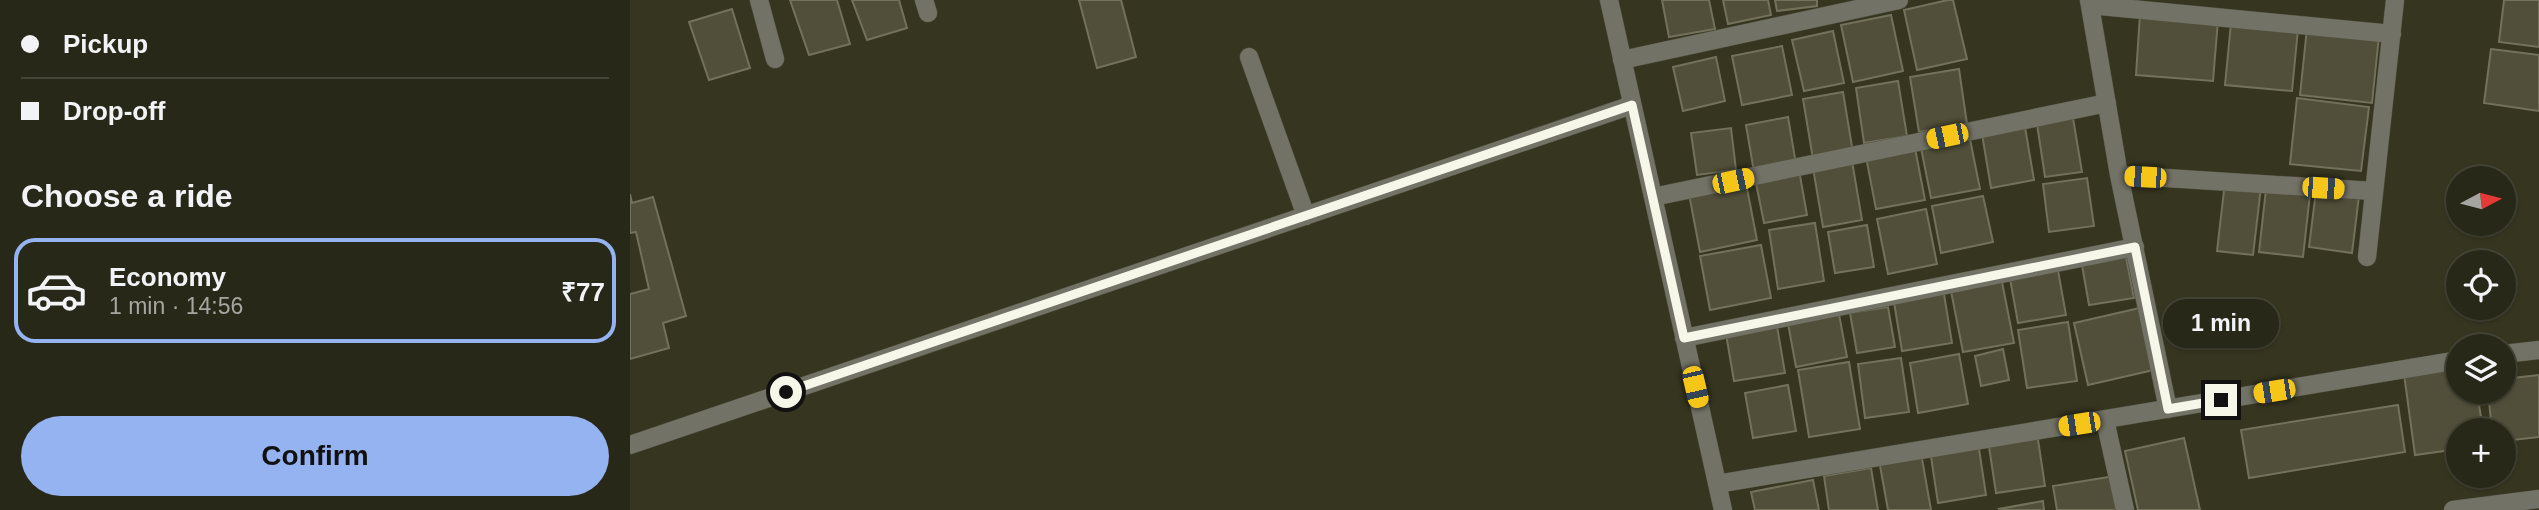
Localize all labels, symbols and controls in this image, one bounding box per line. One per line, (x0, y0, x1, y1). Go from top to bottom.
text: Pickup (63, 29, 148, 59)
text: Drop-off (63, 96, 166, 126)
car (1925, 121, 1970, 151)
car (2124, 165, 2167, 189)
car (1711, 166, 1756, 196)
north arrow (2446, 166, 2516, 236)
map controls (2446, 166, 2516, 488)
car (2302, 176, 2345, 200)
text: Choose a ride (21, 178, 233, 214)
button: locate (2446, 250, 2516, 320)
icon: car (25, 259, 88, 322)
text: Economy (109, 262, 226, 292)
text: ₹77 (561, 277, 605, 307)
text: 1 min · 14:56 (109, 293, 243, 319)
callout: 1 min (2163, 298, 2279, 348)
text: 1 min (2191, 310, 2251, 336)
button: layers (2446, 334, 2516, 404)
car (1681, 364, 1710, 410)
route start (770, 376, 802, 408)
car (2252, 377, 2297, 405)
route end (2205, 384, 2237, 416)
car (2057, 410, 2102, 438)
button: Confirm (21, 416, 609, 496)
button: + (2446, 418, 2516, 488)

